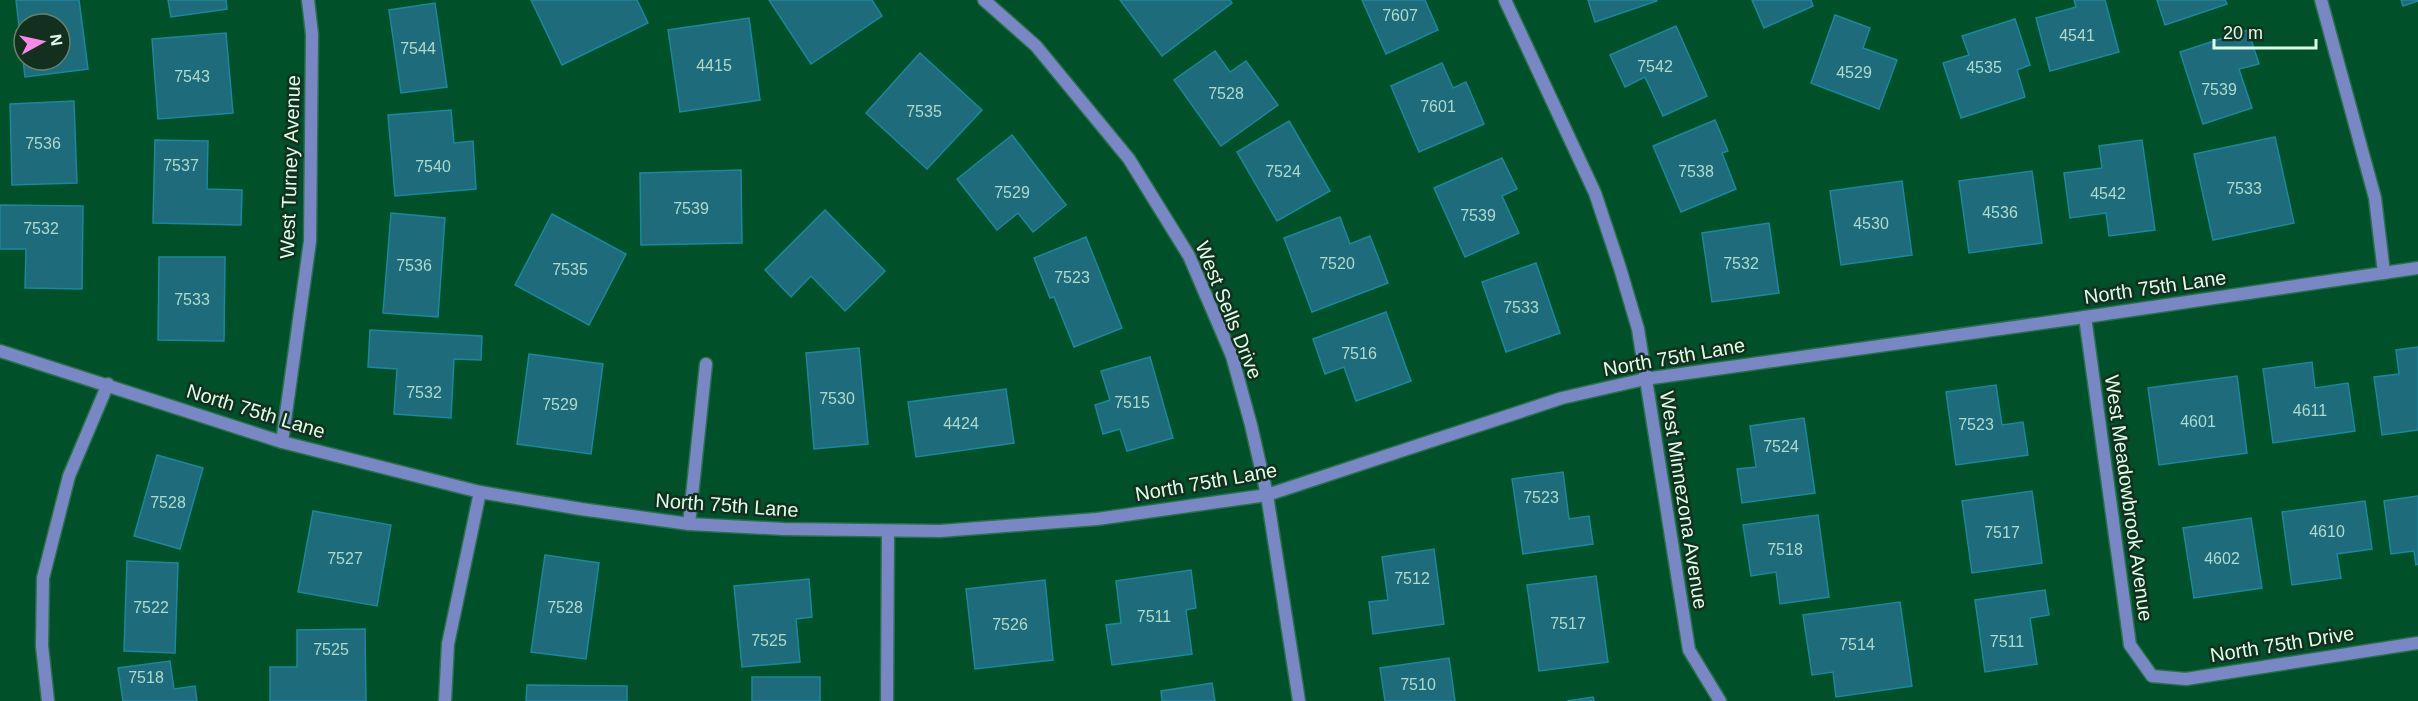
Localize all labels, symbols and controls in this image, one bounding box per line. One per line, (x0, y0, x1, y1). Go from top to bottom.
house number: 7607 (1382, 7, 1418, 24)
north arrow (12, 12, 72, 72)
scale bar (2214, 12, 2316, 50)
text: 20 m (2223, 23, 2263, 43)
house number: 4541 (2059, 27, 2095, 44)
text: N (47, 33, 66, 47)
house number: 7544 (400, 40, 436, 57)
house number: 4415 (696, 57, 732, 74)
house number: 7542 (1637, 58, 1673, 75)
house number: 4535 (1966, 59, 2002, 76)
house number: 4529 (1836, 64, 1872, 81)
house number: 7543 (174, 68, 210, 85)
street label: West Turney Avenue (276, 75, 304, 259)
house number: 7539 (2201, 81, 2237, 98)
house number: 7528 (1208, 85, 1244, 102)
house number: 7601 (1420, 98, 1456, 115)
house number: 7535 (906, 103, 942, 120)
house number: 7536 (25, 135, 61, 152)
house number: 7537 (163, 157, 199, 174)
house number: 7540 (415, 158, 451, 175)
house number: 7524 (1265, 163, 1301, 180)
house number: 7538 (1678, 163, 1714, 180)
house number: 7533 (2226, 180, 2262, 197)
house number: 7529 (994, 184, 1030, 201)
house number: 4542 (2090, 185, 2126, 202)
house number: 7539 (673, 200, 709, 217)
house number: 4536 (1982, 204, 2018, 221)
house number: 7539 (1460, 207, 1496, 224)
house number: 4530 (1853, 215, 1889, 232)
house number: 7532 (23, 220, 59, 237)
street label: West Sells Drive (1191, 238, 1267, 382)
house number: 7520 (1319, 255, 1355, 272)
house number: 7532 (1723, 255, 1759, 272)
house number: 7536 (396, 257, 432, 274)
house number: 7535 (552, 261, 588, 278)
street label: North 75th Lane (2082, 266, 2228, 308)
house number: 7523 (1054, 269, 1090, 286)
house number: 7533 (174, 291, 210, 308)
house number: 7533 (1503, 299, 1539, 316)
street label: North 75th Lane (1601, 334, 1747, 380)
house number: 7516 (1341, 345, 1377, 362)
street label: West Meadowbrook Avenue (2101, 374, 2157, 622)
street label: North 75th Lane (184, 380, 328, 442)
house number: 7532 (406, 384, 442, 401)
street label: West Minnezona Avenue (1656, 389, 1712, 611)
house number: 7530 (819, 390, 855, 407)
house number: 7515 (1114, 394, 1150, 411)
house number: 7529 (542, 396, 578, 413)
house number: 4611 (2293, 402, 2327, 419)
house number: 4601 (2180, 413, 2216, 430)
house number: 4424 (943, 415, 979, 432)
house number: 7523 (1958, 416, 1994, 433)
house number: 7524 (1763, 438, 1799, 455)
street label: North 75th Lane (1133, 459, 1279, 505)
street label: North 75th Lane (655, 489, 799, 521)
house number: 7523 (1523, 489, 1559, 506)
house number: 7528 (150, 494, 186, 511)
house number: 4610 (2309, 523, 2345, 540)
house number: 7517 (1984, 524, 2020, 541)
house number: 7518 (1767, 541, 1803, 558)
house number: 7527 (327, 550, 363, 567)
house number: 4602 (2204, 550, 2240, 567)
house number: 7512 (1394, 570, 1430, 587)
house number: 7522 (133, 599, 169, 616)
house number: 7528 (547, 599, 583, 616)
house number: 7511 (1137, 608, 1171, 625)
house number: 7517 (1550, 615, 1586, 632)
house number: 7526 (992, 616, 1028, 633)
street label: North 75th Drive (2208, 622, 2356, 666)
house number: 7525 (751, 632, 787, 649)
house number: 7511 (1990, 633, 2024, 650)
house number: 7514 (1839, 636, 1875, 653)
house number: 7525 (313, 641, 349, 658)
house number: 7518 (128, 669, 164, 686)
house number: 7510 (1400, 676, 1436, 693)

